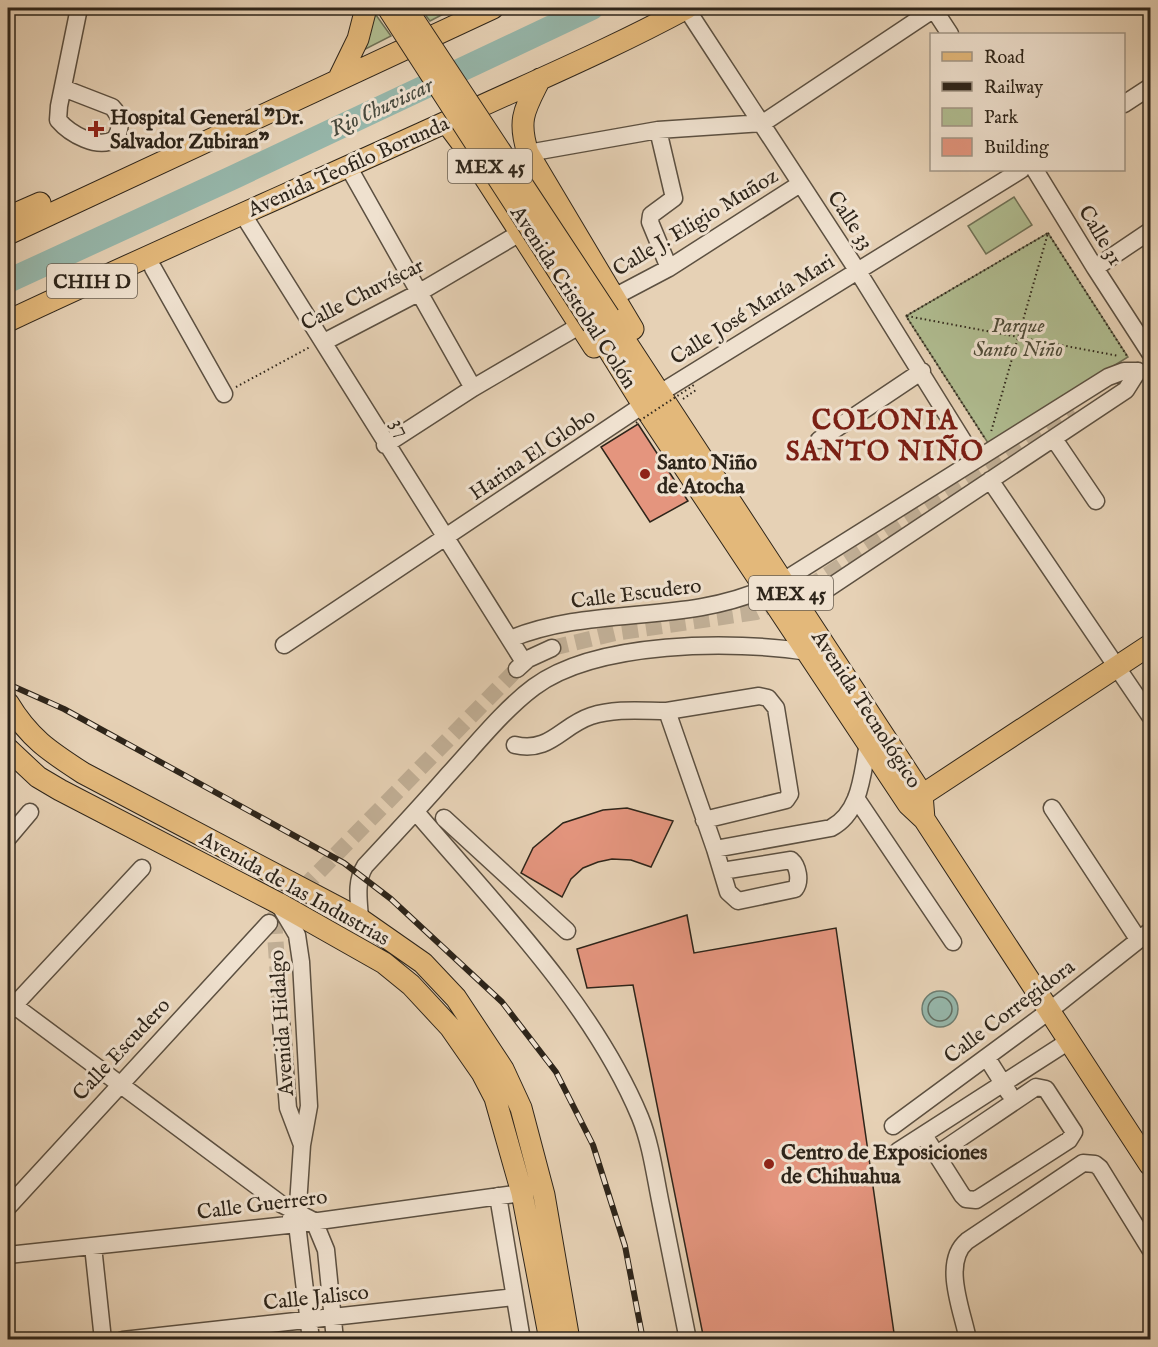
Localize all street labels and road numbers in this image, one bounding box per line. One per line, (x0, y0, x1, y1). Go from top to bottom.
street label: Avenida Teofilo Borunda (243, 110, 454, 224)
road number: MEX 45 (448, 149, 532, 183)
street label: Calle J. Eligio Muñoz (608, 163, 784, 283)
street label: Calle 33 (820, 186, 879, 256)
street label: Avenida Cristobal Colón (503, 200, 642, 395)
street label: Calle 31 (1071, 201, 1128, 271)
street label: Calle José María Mari (666, 249, 840, 372)
street label: Calle Chuvíscar (296, 253, 429, 338)
road number: CHIH D (47, 264, 137, 298)
street label: Harina El Globo (465, 403, 601, 507)
street label: 37 (384, 413, 416, 442)
street label: Calle Escudero (569, 573, 703, 616)
road number: MEX 45 (749, 576, 833, 610)
street label: Avenida Tecnológico (804, 625, 927, 794)
street label: Avenida de las Industrias (194, 825, 394, 953)
street label: Avenida Hidalgo (264, 949, 301, 1098)
street label: Calle Corregidora (939, 954, 1082, 1070)
street label: Calle Escudero (67, 993, 177, 1107)
street label: Calle Guerrero (196, 1184, 329, 1227)
street label: Calle Jalisco (262, 1280, 370, 1317)

